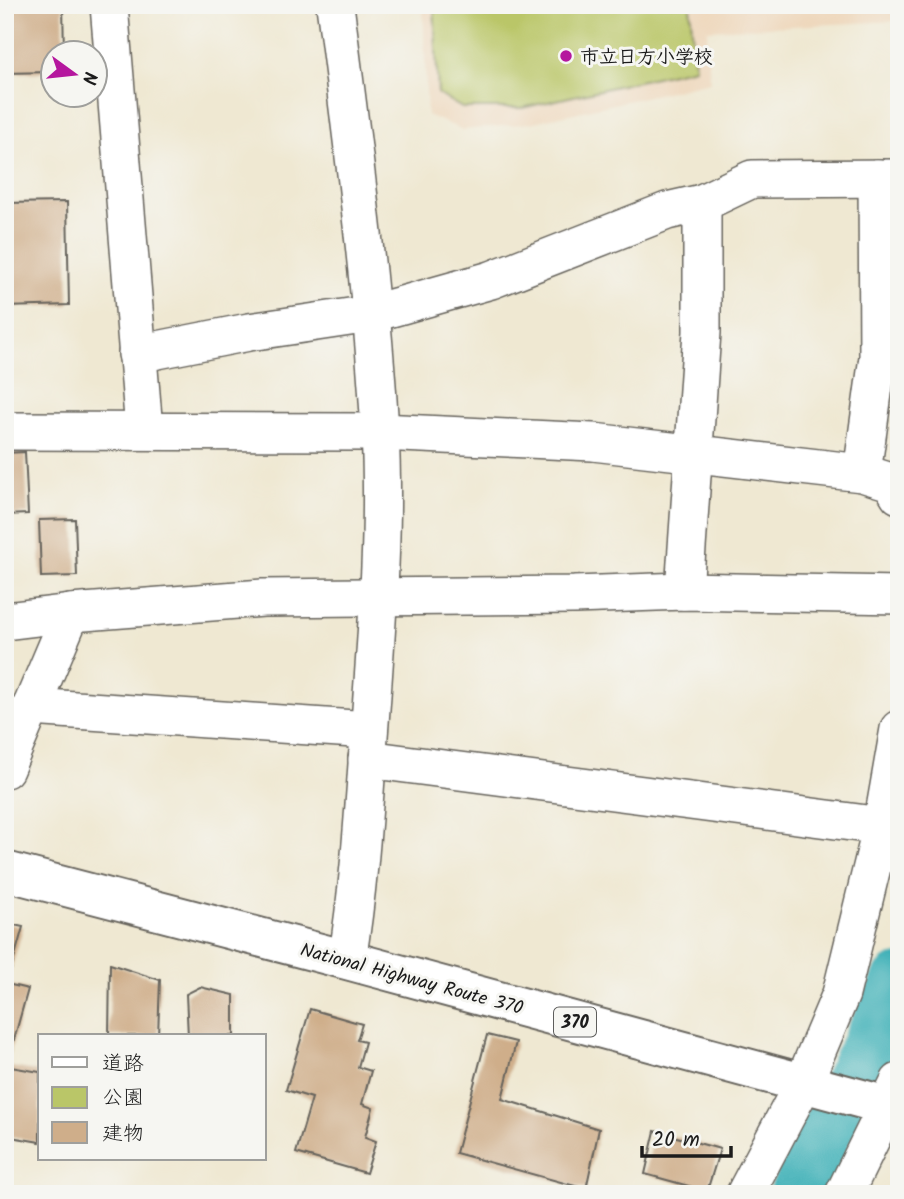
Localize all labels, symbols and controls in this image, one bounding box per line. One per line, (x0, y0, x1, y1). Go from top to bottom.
north arrow (38, 38, 108, 108)
place label: 市立日方小学校 (580, 43, 713, 73)
marker: 市立日方小学校 (558, 48, 574, 64)
text: N (72, 68, 105, 88)
street label: National Highway Route 370 (297, 936, 526, 1024)
road number: 370 (554, 1007, 596, 1036)
legend (38, 1034, 266, 1160)
text: 道路 (102, 1048, 144, 1081)
text: 公園 (102, 1082, 144, 1115)
scale bar (642, 1115, 731, 1159)
text: 建物 (102, 1118, 144, 1151)
text: 20 m (652, 1124, 700, 1157)

